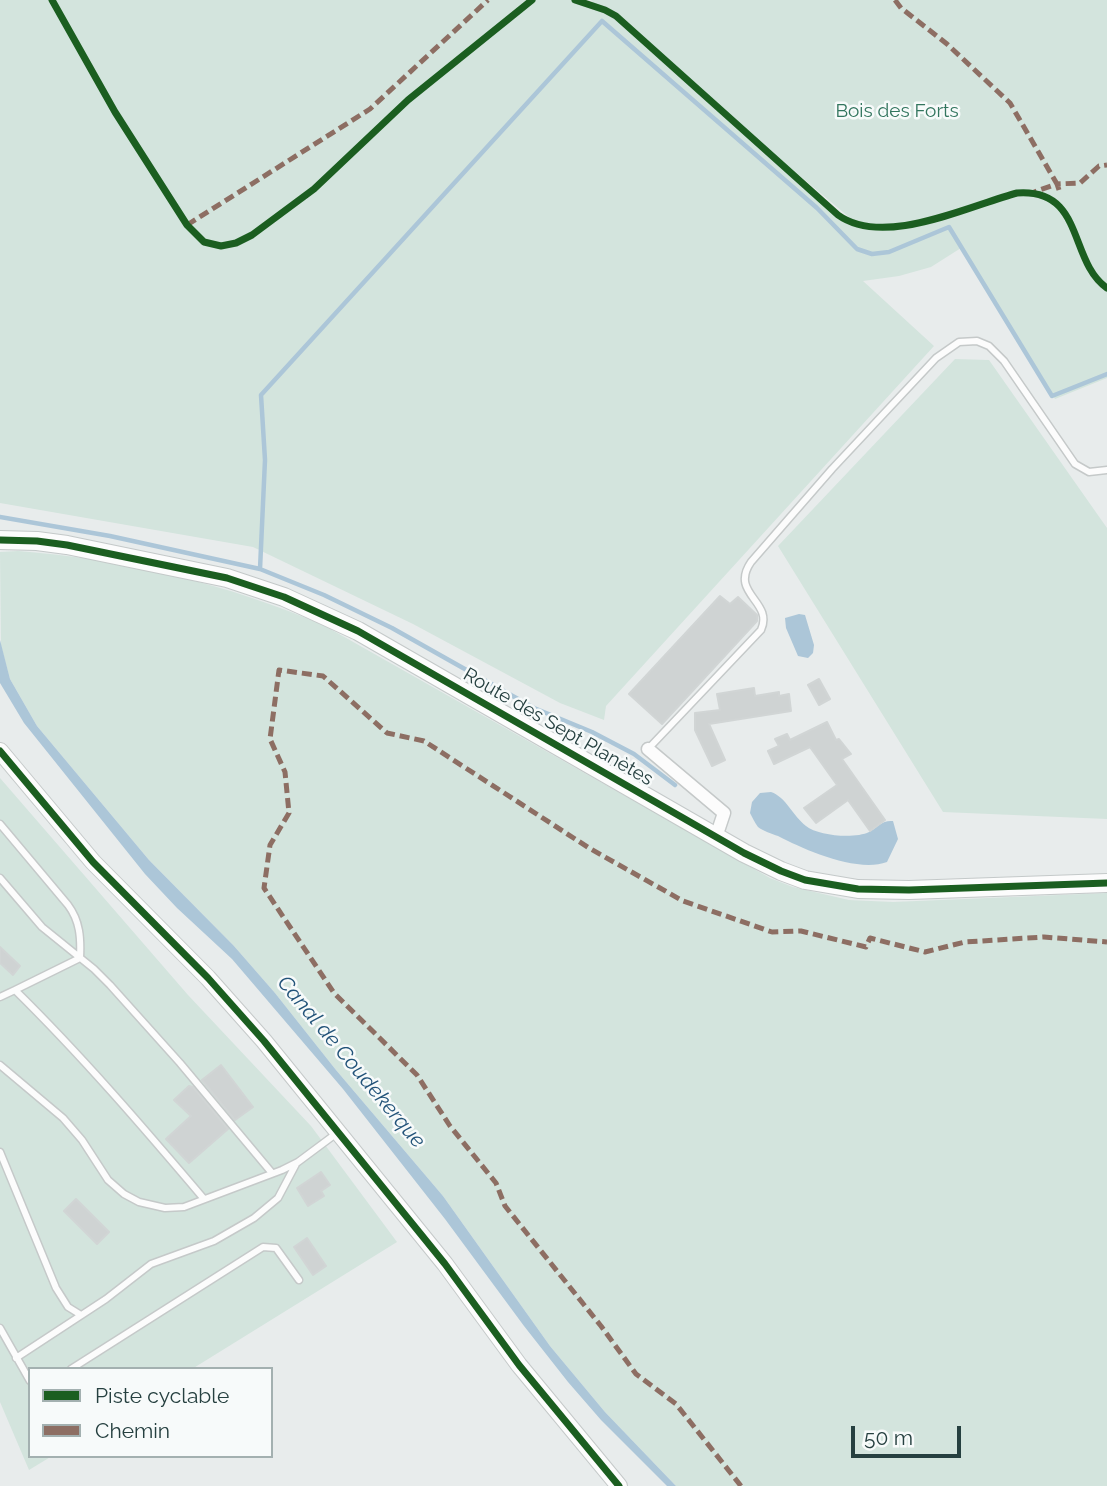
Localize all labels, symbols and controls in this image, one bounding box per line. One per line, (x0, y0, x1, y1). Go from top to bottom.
park label: Bois des Forts (835, 100, 959, 122)
street label: Route des Sept Planètes (459, 663, 657, 791)
water label: Canal de Coudekerque (272, 971, 430, 1153)
legend (28, 1367, 273, 1458)
text: Piste cyclable (95, 1383, 229, 1408)
scale bar (855, 1412, 965, 1456)
text: Chemin (95, 1418, 170, 1443)
text: 50 m (864, 1425, 913, 1450)

